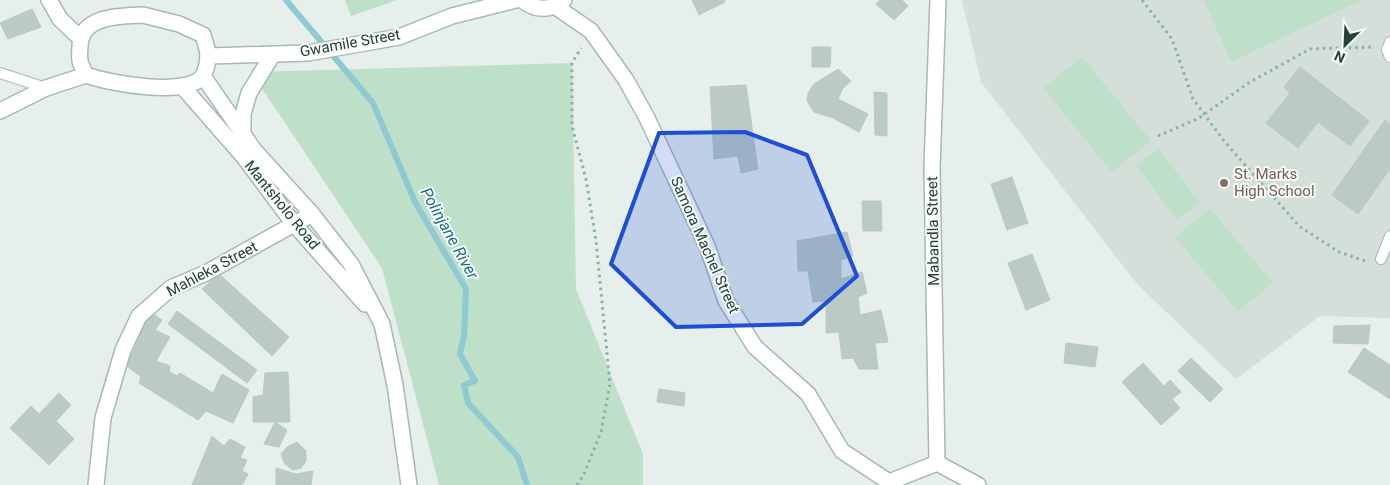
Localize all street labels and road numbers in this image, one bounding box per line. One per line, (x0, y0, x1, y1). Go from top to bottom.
street label: Gwamile Street (299, 25, 402, 61)
street label: Mantsholo Road (241, 157, 323, 253)
street label: Samora Machel Street (667, 174, 743, 316)
street label: Mabandla Street (923, 176, 943, 286)
street label: Mahleka Street (164, 237, 261, 300)

